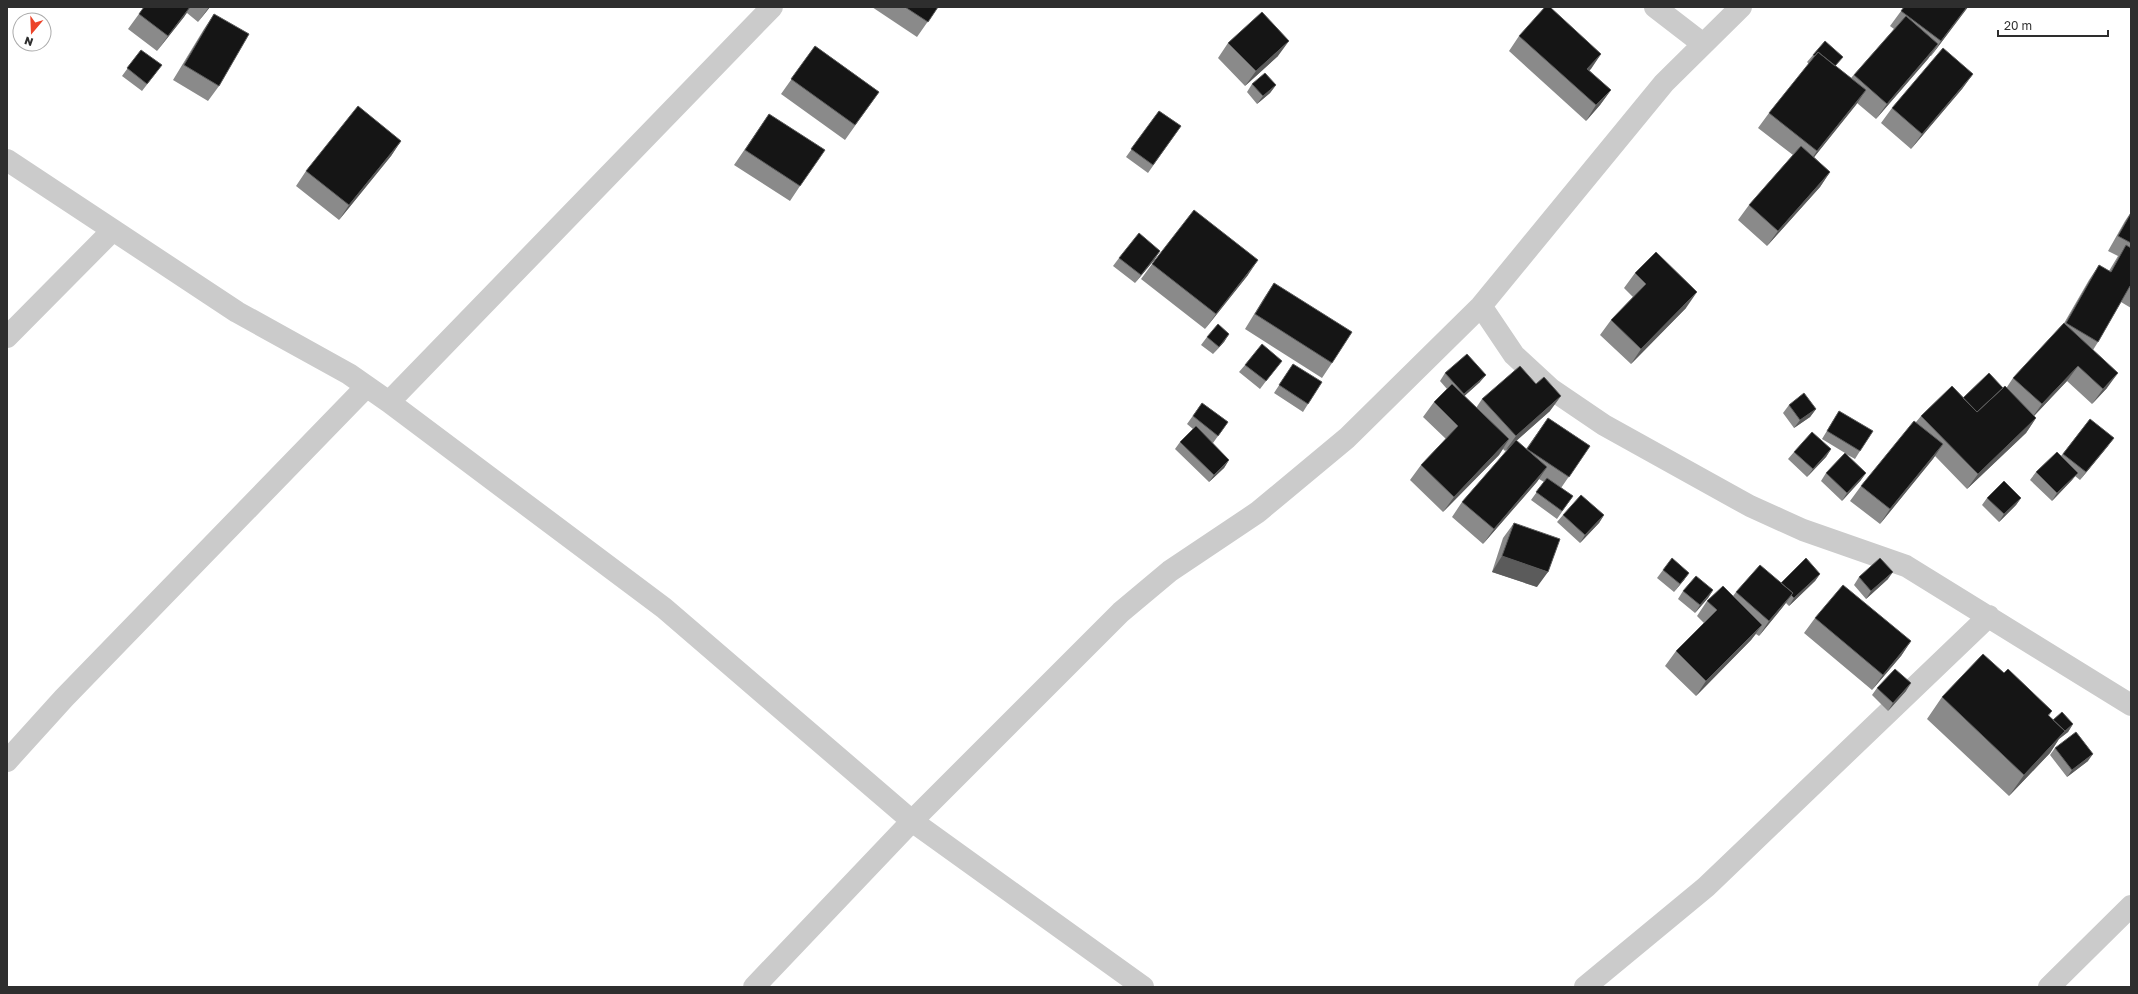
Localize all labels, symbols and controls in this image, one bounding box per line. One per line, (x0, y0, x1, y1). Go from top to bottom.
north arrow (12, 12, 52, 52)
scale bar (1998, 12, 2108, 38)
text: 20 m (2004, 18, 2032, 33)
text: N (23, 34, 35, 49)

